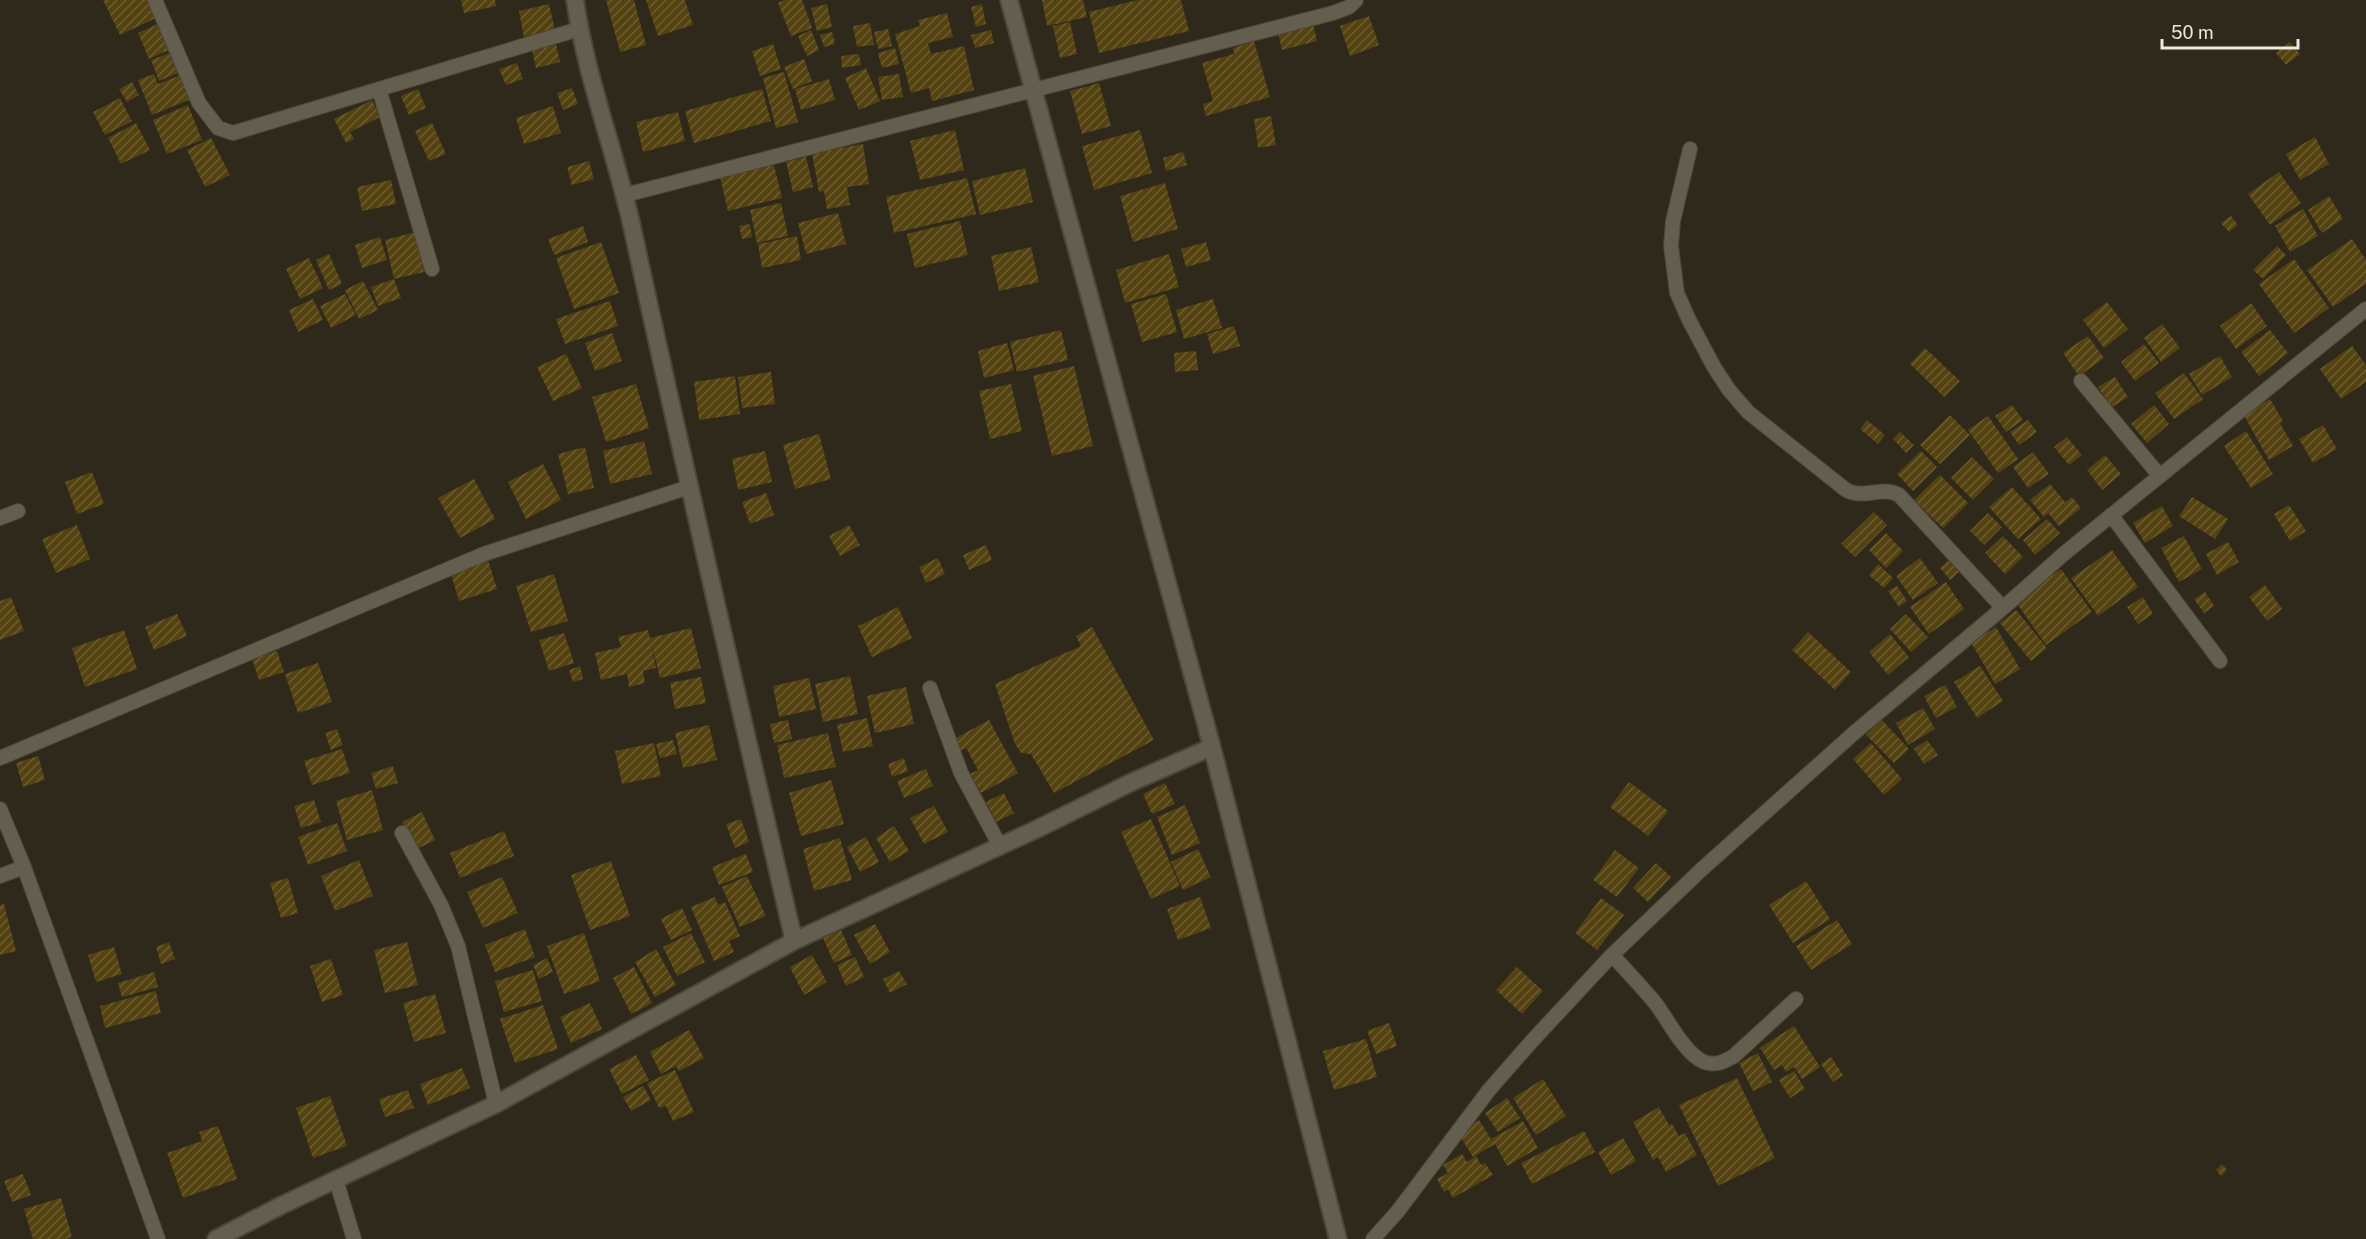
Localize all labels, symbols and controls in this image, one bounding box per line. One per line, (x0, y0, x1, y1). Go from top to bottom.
scale bar (2162, 12, 2298, 50)
text: 50 m (2171, 22, 2214, 43)

